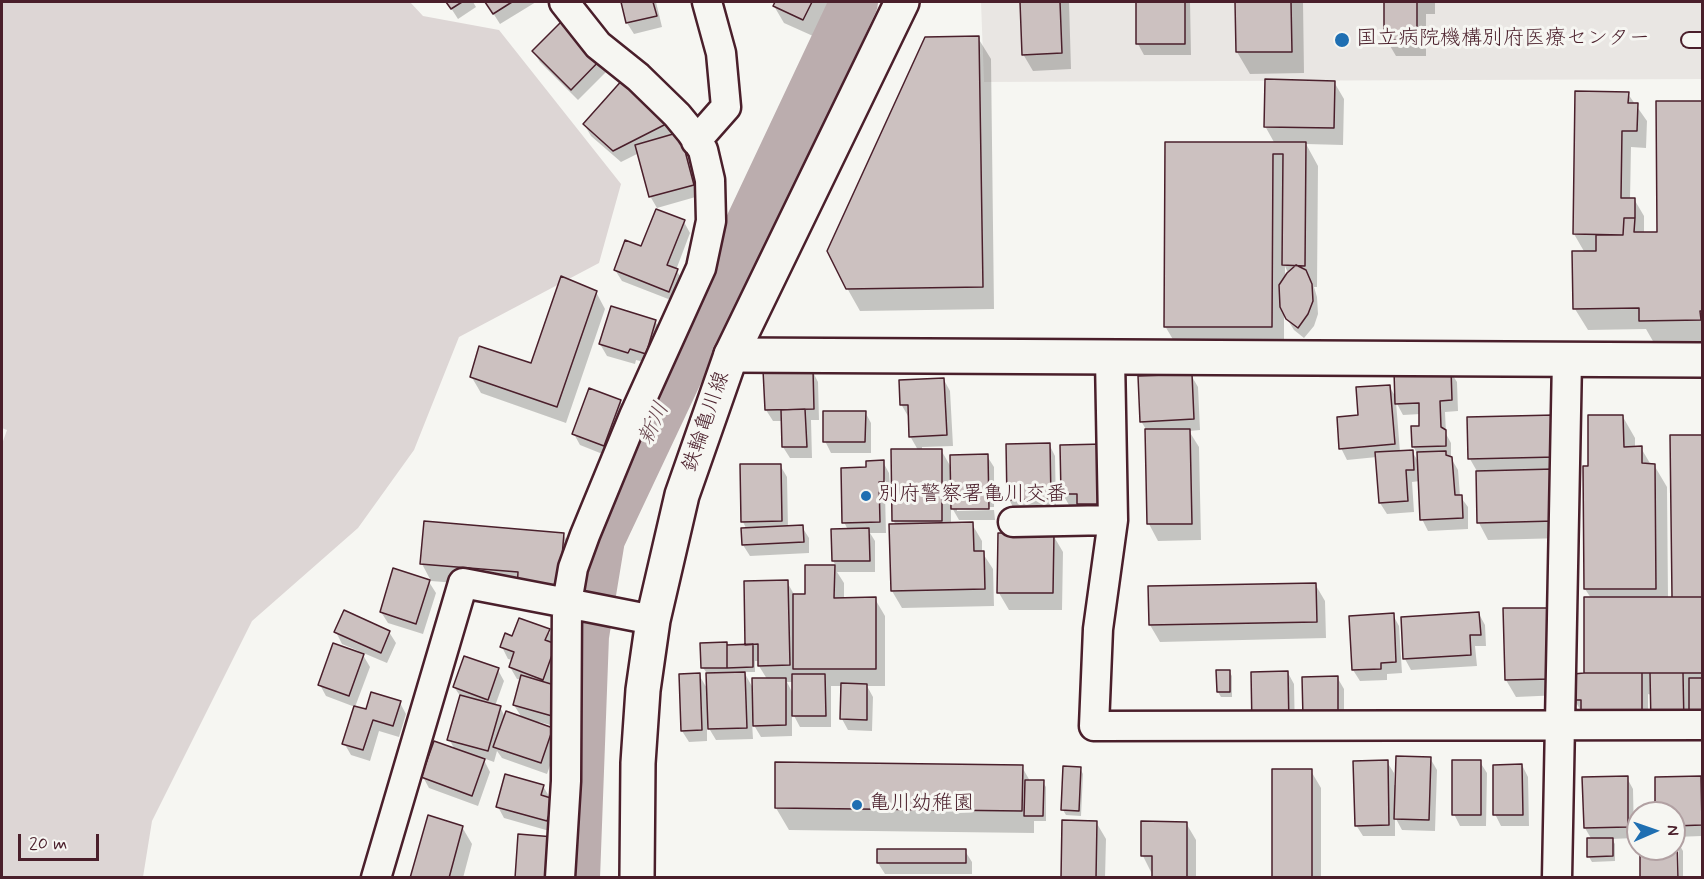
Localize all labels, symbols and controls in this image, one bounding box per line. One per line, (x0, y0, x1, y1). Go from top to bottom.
place label: 国立病院機構別府医療センター (1356, 27, 1650, 53)
marker: 国立病院機構別府医療センター (1333, 31, 1351, 49)
street label: 鉄輪亀川線 (678, 368, 736, 476)
water label: 新川 (634, 398, 676, 450)
place label: 別府警察署亀川交番 (878, 483, 1067, 509)
marker: 別府警察署亀川交番 (859, 489, 873, 503)
place label: 亀川幼稚園 (869, 792, 974, 818)
marker: 亀川幼稚園 (850, 798, 864, 812)
north arrow (1626, 801, 1686, 861)
scale bar (21, 822, 102, 860)
text: N (1662, 825, 1683, 836)
text: 20 m (29, 832, 67, 856)

